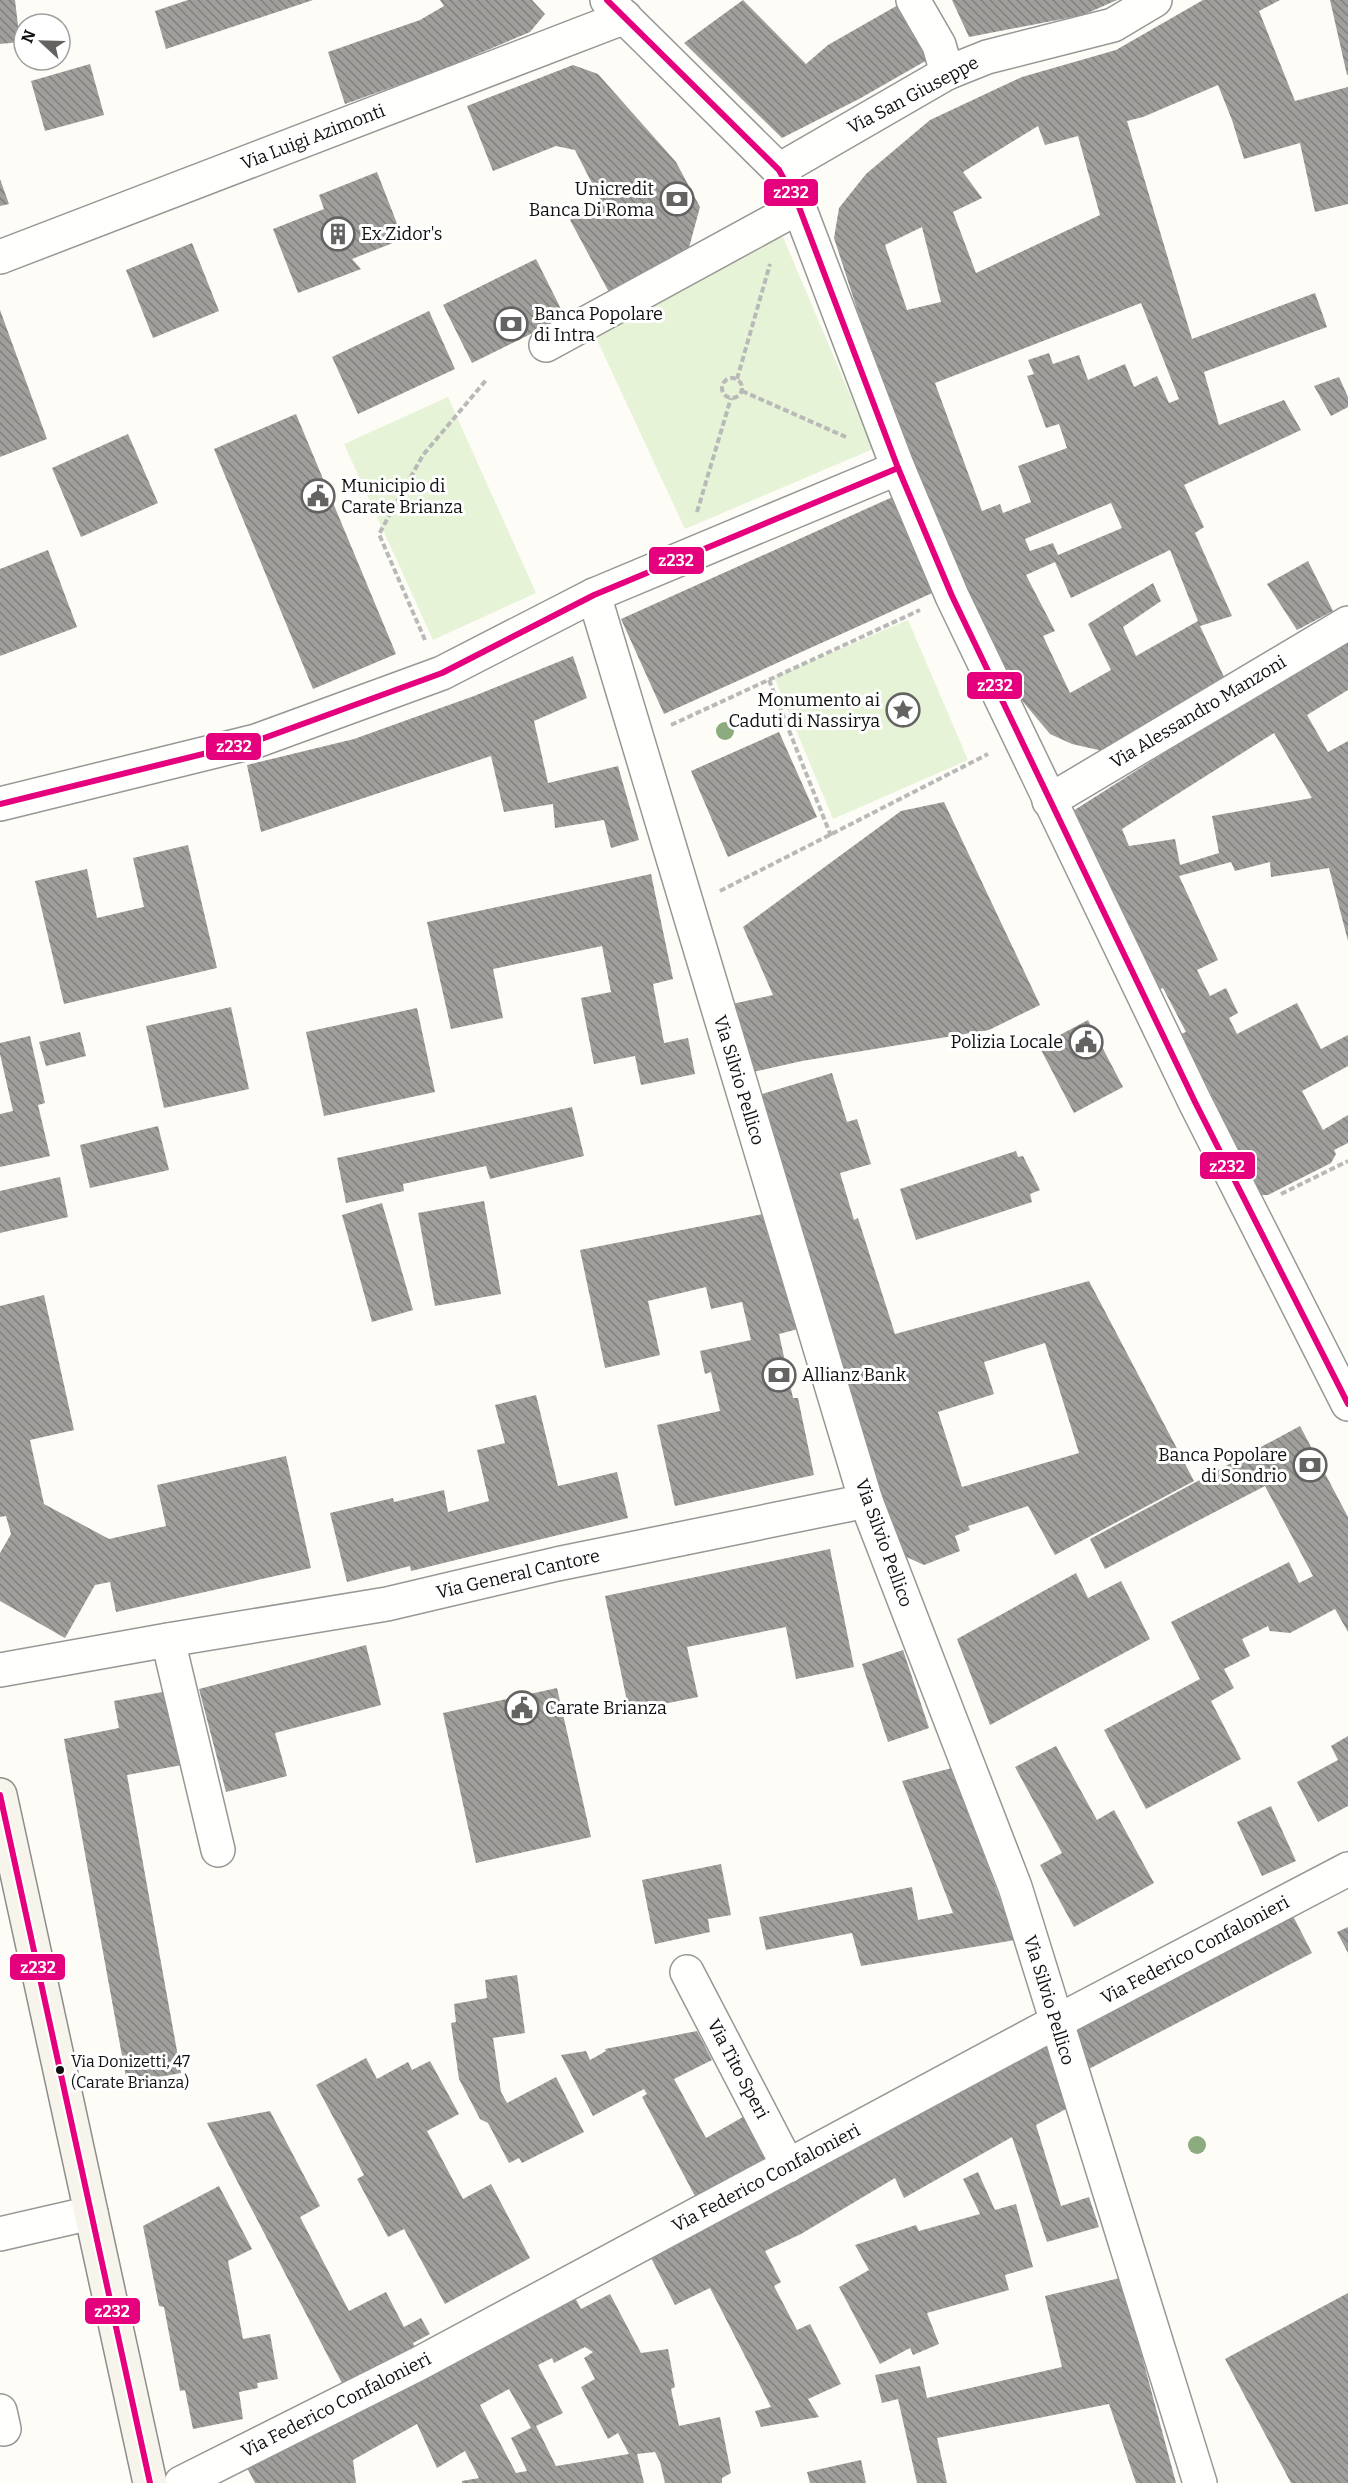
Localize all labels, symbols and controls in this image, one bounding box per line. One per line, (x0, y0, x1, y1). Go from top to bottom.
north arrow (12, 12, 72, 72)
text: N (17, 27, 40, 46)
street label: Via San Giuseppe (844, 51, 982, 139)
street label: Via Luigi Azimonti (238, 99, 388, 175)
place label: Unicredit Banca Di Roma (529, 178, 654, 221)
line badge: z232 (763, 178, 819, 207)
bank icon: Unicredit Banca Di Roma (659, 181, 695, 217)
text: z232 (773, 183, 809, 202)
building icon: Ex Zidor's (320, 216, 356, 252)
place label: Ex Zidor's (361, 223, 442, 245)
place label: Banca Popolare di Intra (534, 303, 663, 346)
bank icon: Banca Popolare di Intra (493, 306, 529, 342)
place label: Municipio di Carate Brianza (341, 475, 463, 518)
public building icon: Municipio di Carate Brianza (300, 478, 336, 514)
line badge: z232 (648, 546, 705, 575)
text: z232 (658, 551, 694, 570)
street label: Via Alessandro Manzoni (1106, 651, 1290, 773)
line badge: z232 (966, 671, 1023, 700)
text: z232 (977, 676, 1013, 695)
place label: Monumento ai Caduti di Nassirya (728, 689, 880, 732)
place icon: Monumento ai Caduti di Nassirya (885, 692, 921, 728)
line badge: z232 (205, 732, 262, 761)
text: z232 (216, 737, 252, 756)
street label: Via Silvio Pellico (709, 1012, 769, 1148)
public building icon: Polizia Locale (1068, 1024, 1104, 1060)
place label: Polizia Locale (951, 1031, 1063, 1053)
line badge: z232 (1199, 1151, 1256, 1180)
text: z232 (1209, 1157, 1245, 1176)
bank icon: Allianz Bank (761, 1357, 797, 1393)
place label: Allianz Bank (802, 1364, 907, 1386)
place label: Banca Popolare di Sondrio (1158, 1444, 1287, 1487)
bank icon: Banca Popolare di Sondrio (1292, 1447, 1328, 1483)
street label: Via Silvio Pellico (851, 1476, 917, 1610)
street label: Via General Cantore (434, 1544, 602, 1604)
public building icon: Carate Brianza (504, 1690, 540, 1726)
place label: Carate Brianza (545, 1697, 667, 1719)
street label: Via Federico Confalonieri (1097, 1891, 1293, 2009)
street label: Via Silvio Pellico (1019, 1932, 1079, 2068)
line badge: z232 (9, 1953, 66, 1981)
text: z232 (20, 1958, 56, 1977)
street label: Via Tito Speri (703, 2015, 773, 2123)
place label: Via Donizetti, 47 (Carate Brianza) (71, 2052, 190, 2092)
marker: Via Donizetti, 47 (Carate Brianza) (54, 2064, 66, 2076)
street label: Via Federico Confalonieri (668, 2119, 864, 2237)
line badge: z232 (84, 2297, 141, 2325)
text: z232 (94, 2302, 130, 2321)
street label: Via Federico Confalonieri (237, 2348, 435, 2462)

